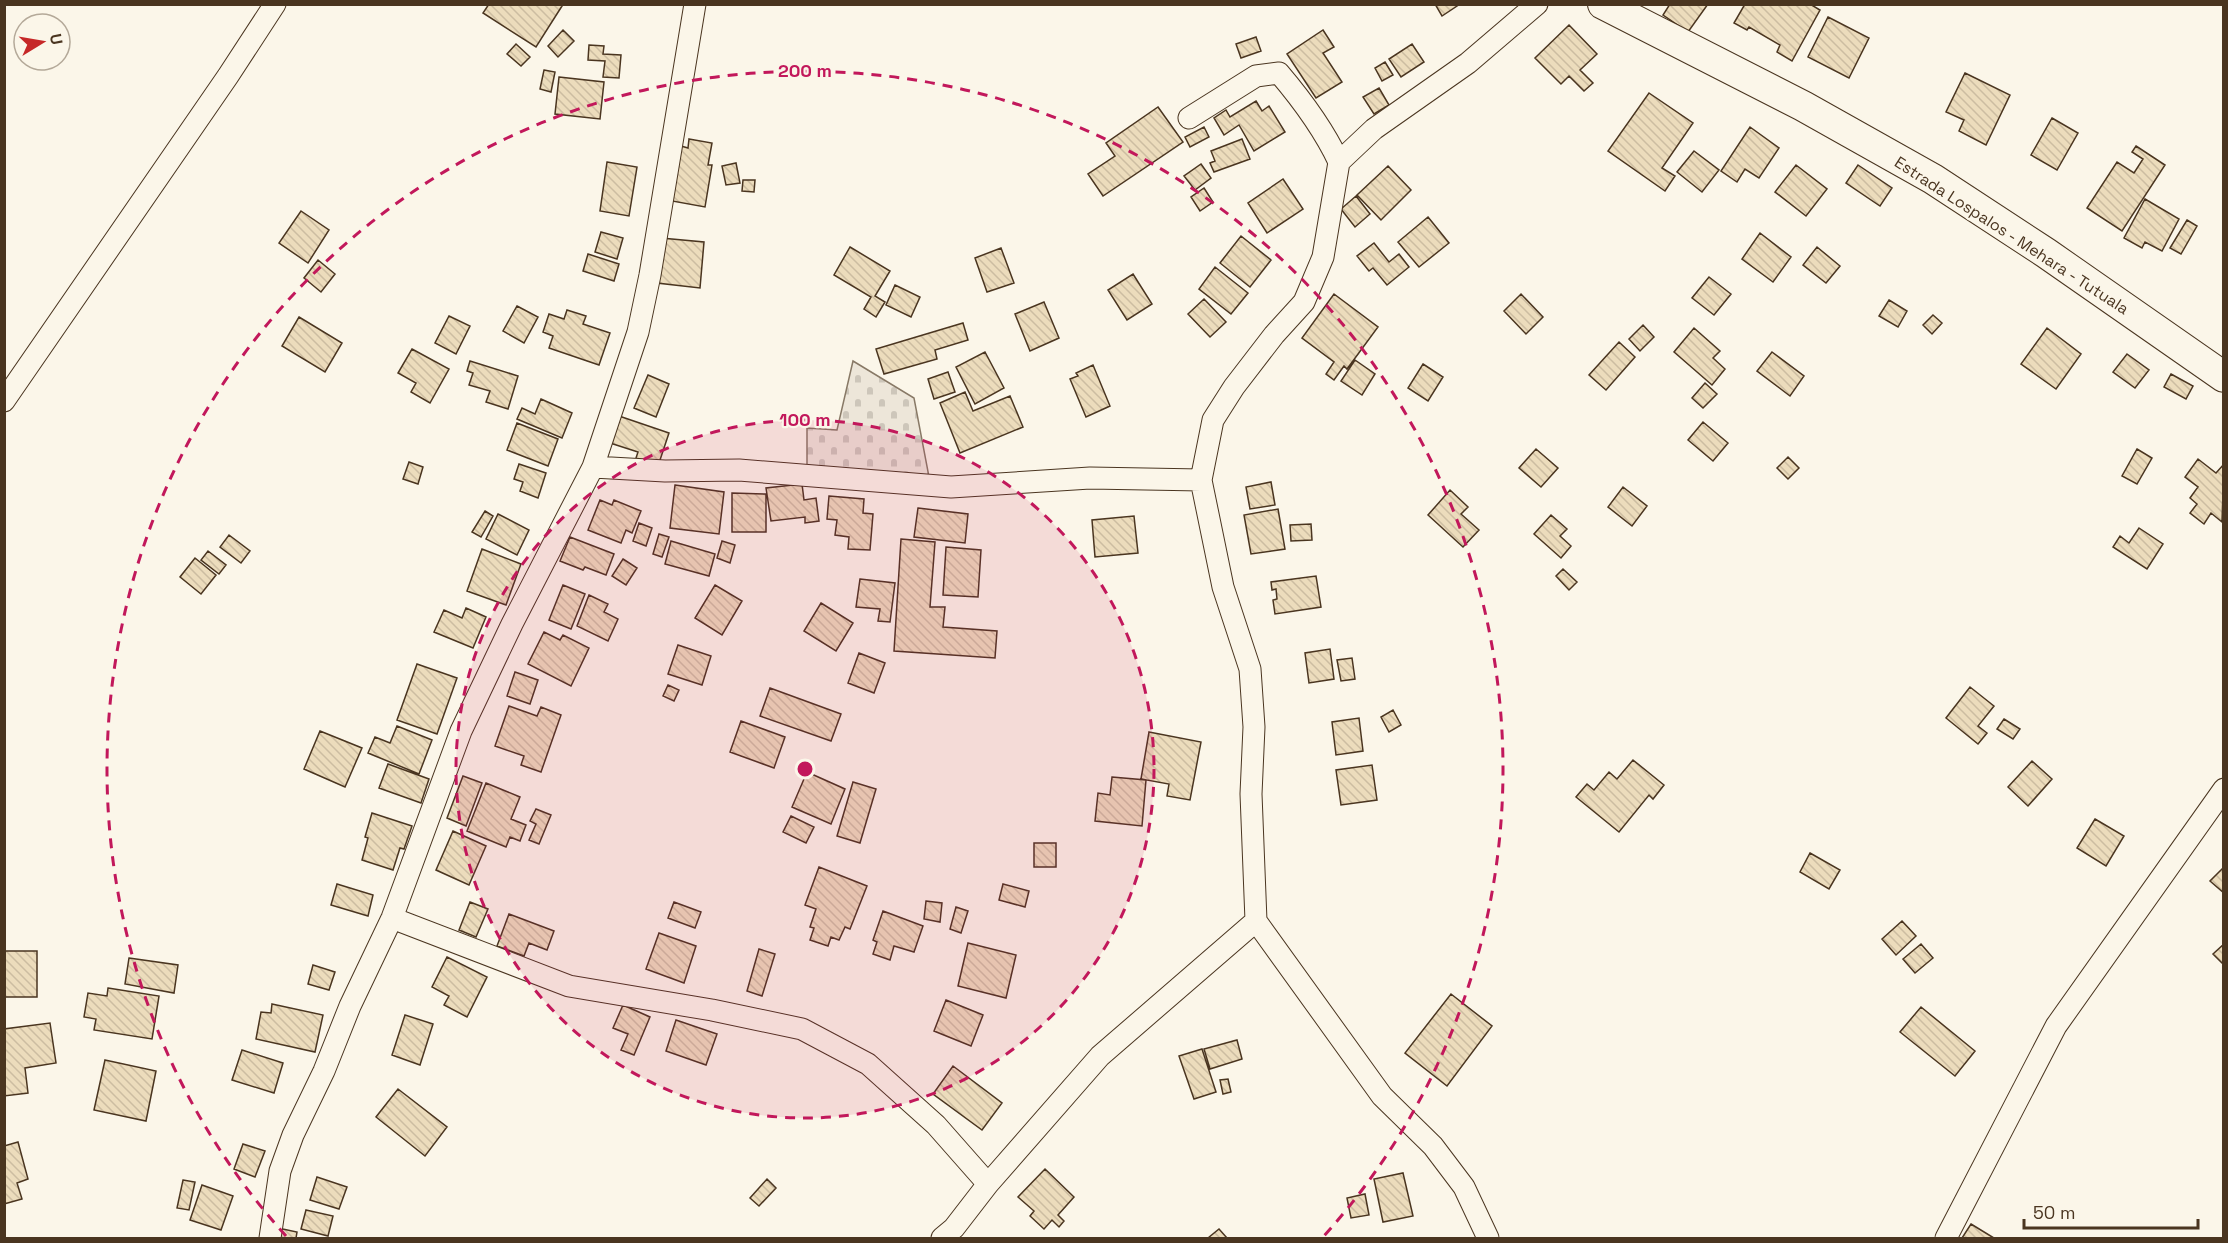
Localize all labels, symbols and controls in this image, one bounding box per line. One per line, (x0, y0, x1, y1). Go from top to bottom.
north arrow (12, 12, 72, 72)
text: U (45, 32, 68, 47)
text: 200 m (778, 59, 832, 82)
street label: Estrada Lospalos - Mehara - Tutuala (1891, 152, 2133, 319)
text: 100 m (779, 408, 831, 431)
centre of rings (795, 759, 815, 779)
scale bar (2024, 1192, 2198, 1230)
text: 50 m (2033, 1201, 2075, 1224)

